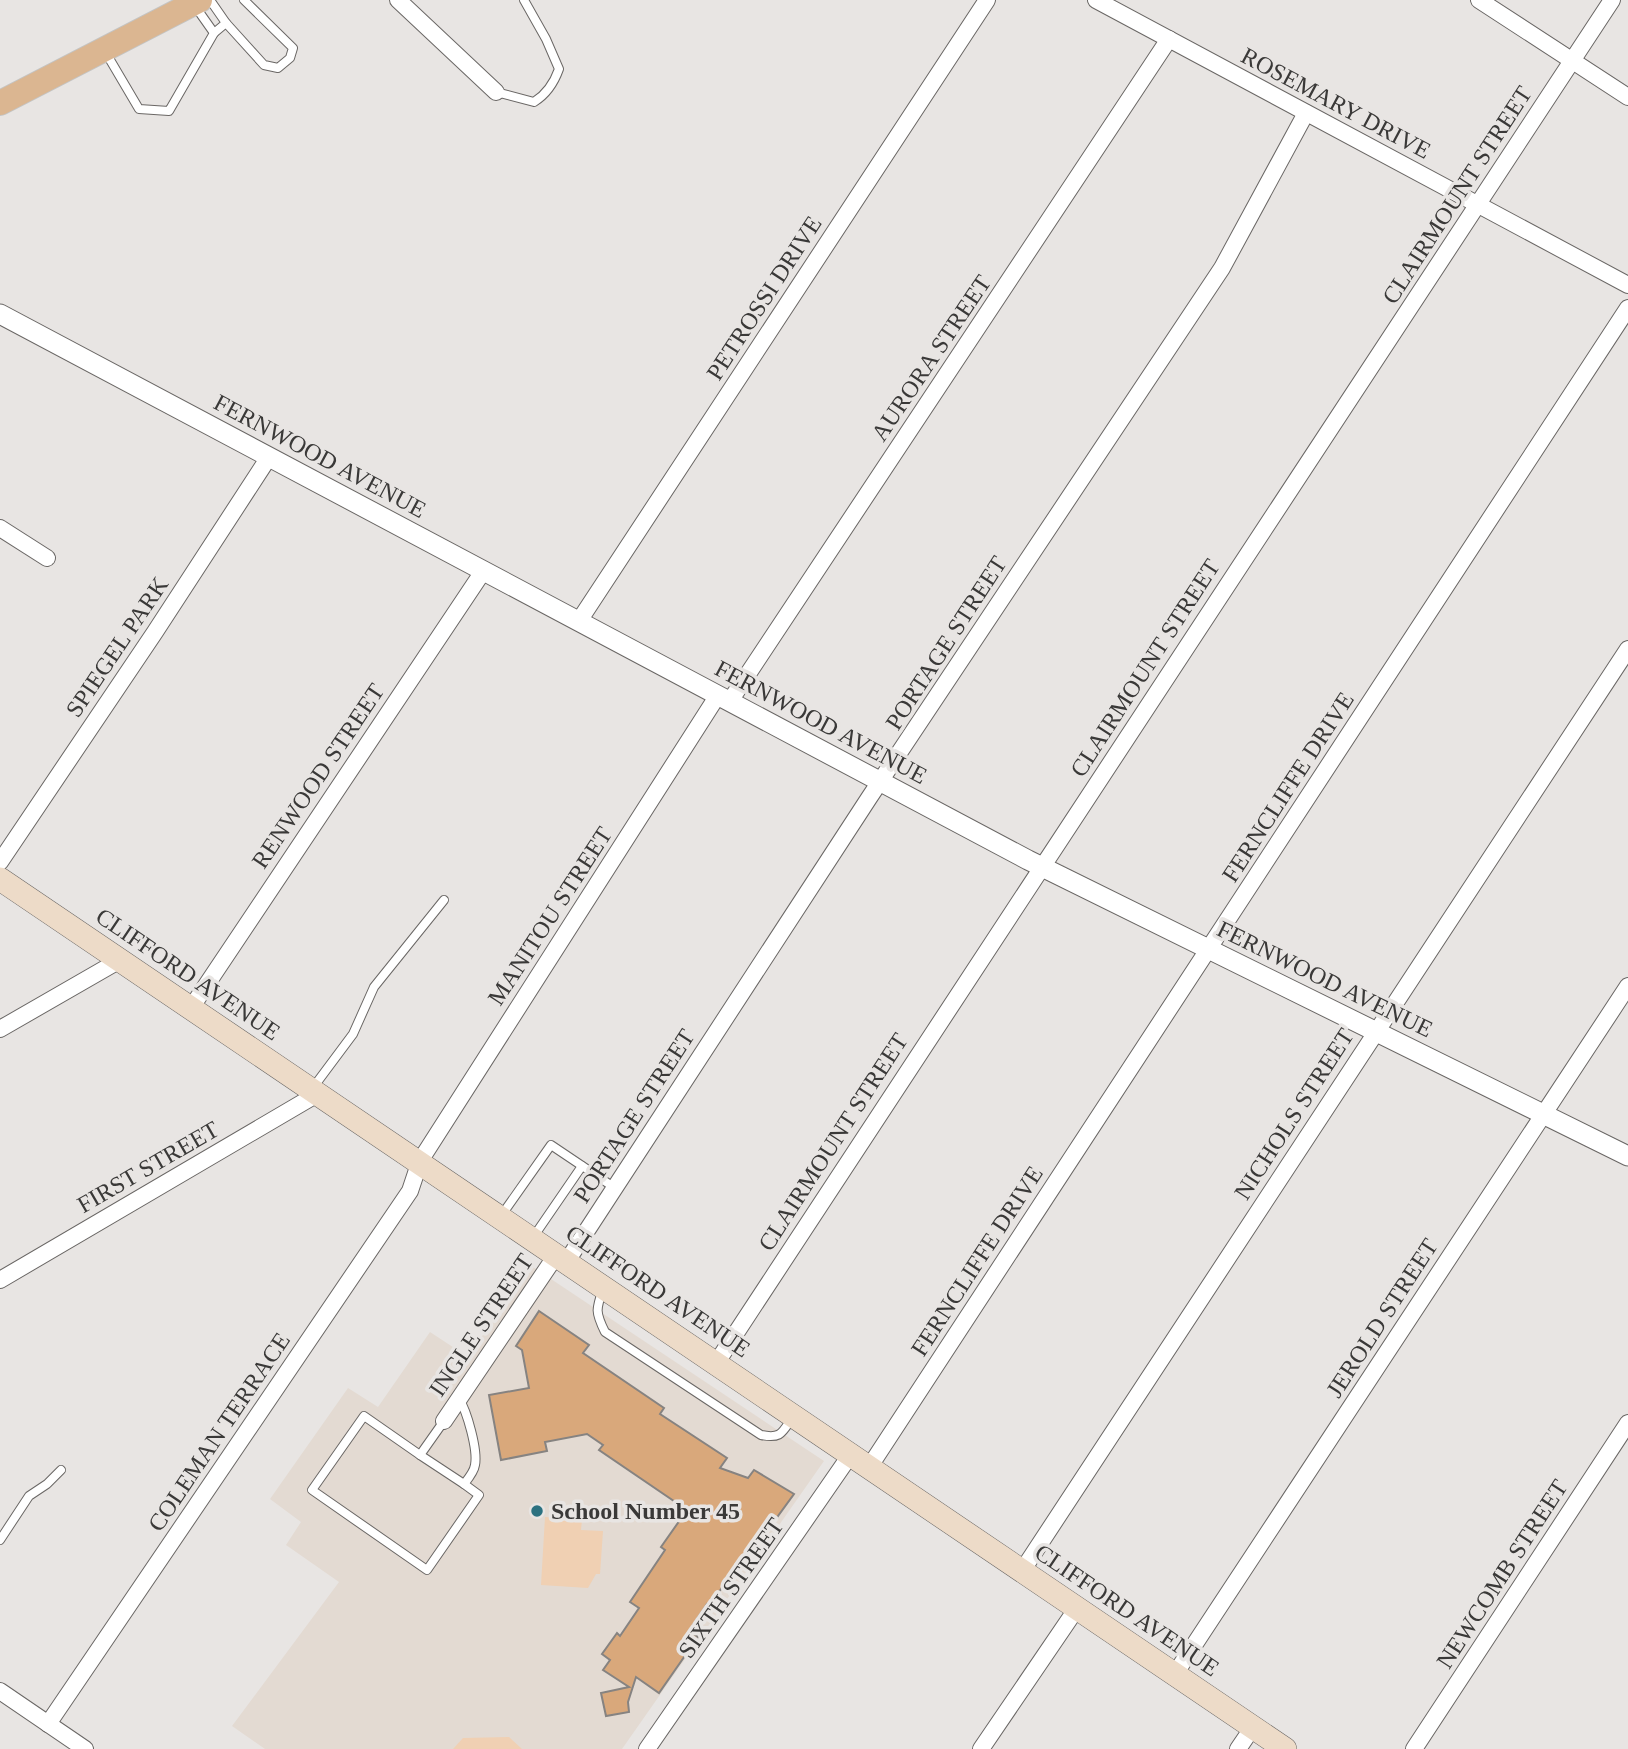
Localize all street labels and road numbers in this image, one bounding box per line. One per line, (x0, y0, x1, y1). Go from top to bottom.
street label: ROSEMARY DRIVE (1237, 42, 1435, 164)
street label: CLAIRMOUNT STREET (1377, 81, 1537, 308)
street label: PETROSSI DRIVE (701, 211, 827, 385)
street label: AURORA STREET (866, 270, 996, 446)
street label: FERNWOOD AVENUE (210, 389, 430, 523)
street label: PORTAGE STREET (880, 551, 1012, 734)
street label: CLAIRMOUNT STREET (1065, 554, 1225, 781)
street label: SPIEGEL PARK (61, 572, 174, 722)
street label: FERNWOOD AVENUE (711, 655, 931, 789)
street label: RENWOOD STREET (247, 679, 390, 873)
street label: FERNCLIFFE DRIVE (1217, 687, 1359, 887)
street label: MANITOU STREET (483, 822, 617, 1010)
street label: CLIFFORD AVENUE (91, 903, 285, 1045)
street label: FERNWOOD AVENUE (1213, 916, 1437, 1042)
street label: PORTAGE STREET (568, 1024, 700, 1207)
street label: NICHOLS STREET (1229, 1024, 1359, 1204)
street label: CLAIRMOUNT STREET (753, 1028, 913, 1255)
street label: FIRST STREET (73, 1116, 224, 1218)
street label: FERNCLIFFE DRIVE (906, 1161, 1048, 1361)
street label: CLIFFORD AVENUE (561, 1220, 755, 1362)
street label: JEROLD STREET (1321, 1234, 1443, 1402)
street label: INGLE STREET (424, 1249, 538, 1401)
street label: COLEMAN TERRACE (143, 1328, 295, 1536)
street label: NEWCOMB STREET (1431, 1475, 1573, 1673)
street label: SIXTH STREET (673, 1513, 789, 1663)
street label: CLIFFORD AVENUE (1030, 1539, 1224, 1681)

